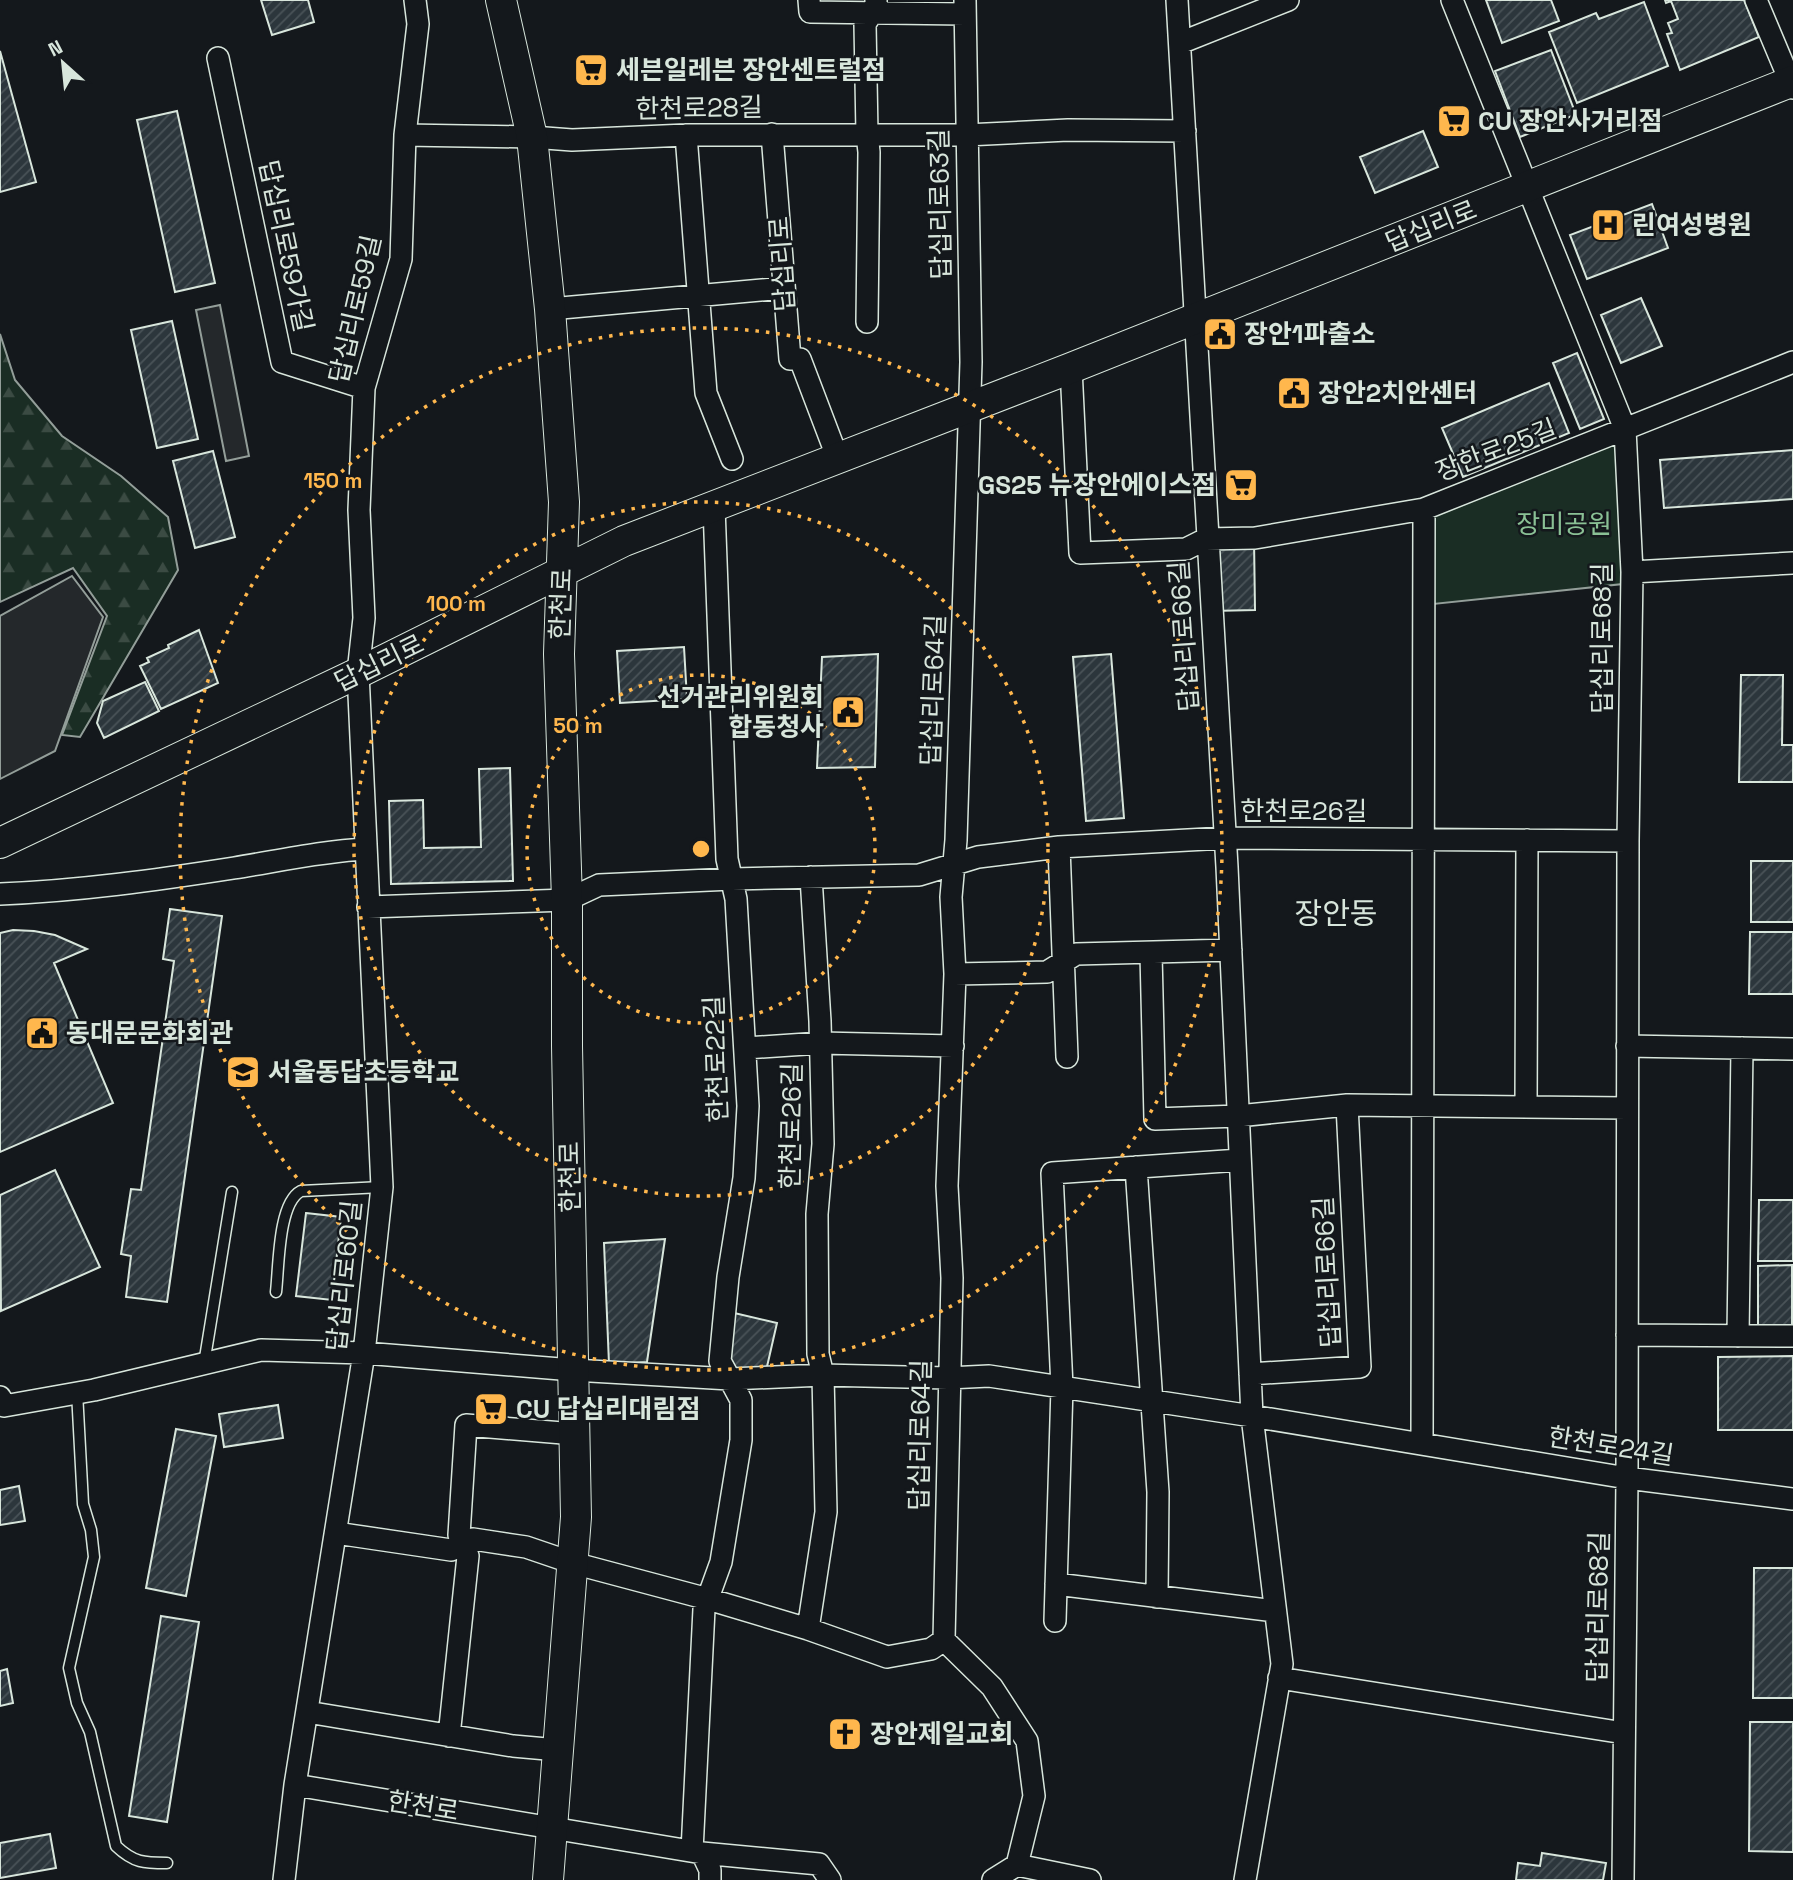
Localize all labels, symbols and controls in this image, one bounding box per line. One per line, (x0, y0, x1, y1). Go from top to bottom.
north arrow (28, 28, 98, 98)
text: N (44, 34, 67, 62)
supermarket icon: 세븐일레븐 장안센트럴점 (572, 51, 610, 89)
place label: 세븐일레븐 장안센트럴점 (616, 53, 886, 87)
street label: 한천로28길 (635, 90, 763, 126)
supermarket icon: CU 장안사거리점 (1435, 102, 1473, 140)
place label: CU 장안사거리점 (1478, 104, 1662, 138)
street label: 답십리로63길 (922, 128, 958, 280)
street label: 답십리로59가길 (251, 157, 321, 335)
street label: 답십리로 (1380, 192, 1482, 260)
hospital icon: 린여성병원 (1589, 206, 1627, 244)
place label: 린여성병원 (1632, 208, 1752, 242)
street label: 답십리로 (762, 215, 802, 313)
street label: 답십리로59길 (321, 232, 389, 386)
public building icon: 장안1파출소 (1201, 315, 1239, 353)
place label: 장안1파출소 (1244, 317, 1375, 351)
public building icon: 장안2치안센터 (1275, 374, 1313, 412)
place label: 장안2치안센터 (1318, 376, 1477, 410)
street label: 장한로25길 (1431, 411, 1561, 489)
supermarket icon: GS25 뉴장안에이스점 (1222, 466, 1260, 504)
text: 150 m (304, 467, 362, 494)
place label: GS25 뉴장안에이스점 (978, 468, 1216, 502)
park label: 장미공원 (1516, 507, 1612, 541)
street label: 답십리로66길 (1162, 559, 1206, 713)
street label: 답십리로68길 (1585, 562, 1619, 714)
street label: 한천로 (543, 568, 579, 640)
text: 100 m (426, 590, 486, 617)
street label: 답십리로64길 (913, 614, 953, 766)
street label: 답십리로 (329, 627, 429, 699)
place label: 선거관리위원회 합동청사 (657, 680, 824, 744)
public building icon: 선거관리위원회 합동청사 (829, 693, 867, 731)
text: 50 m (553, 712, 603, 739)
street label: 한천로26길 (1240, 794, 1368, 828)
centre of rings (689, 837, 713, 861)
district label: 장안동 (1295, 894, 1377, 933)
street label: 한천로22길 (697, 995, 735, 1123)
public building icon: 동대문문화회관 (23, 1014, 61, 1052)
place label: 동대문문화회관 (66, 1016, 234, 1050)
school or university icon: 서울동답초등학교 (224, 1053, 262, 1091)
place label: 서울동답초등학교 (268, 1055, 459, 1089)
street label: 한천로26길 (773, 1062, 809, 1190)
street label: 한천로 (552, 1141, 588, 1213)
street label: 답십리로66길 (1306, 1195, 1348, 1349)
street label: 답십리로60길 (319, 1199, 369, 1353)
street label: 답십리로64길 (902, 1359, 938, 1511)
supermarket icon: CU 답십리대림점 (472, 1390, 510, 1428)
place label: CU 답십리대림점 (516, 1392, 700, 1426)
street label: 한천로24길 (1546, 1419, 1676, 1473)
street label: 답십리로68길 (1580, 1531, 1616, 1683)
church icon: 장안제일교회 (826, 1715, 864, 1753)
place label: 장안제일교회 (870, 1717, 1014, 1751)
street label: 한천로 (385, 1784, 461, 1828)

